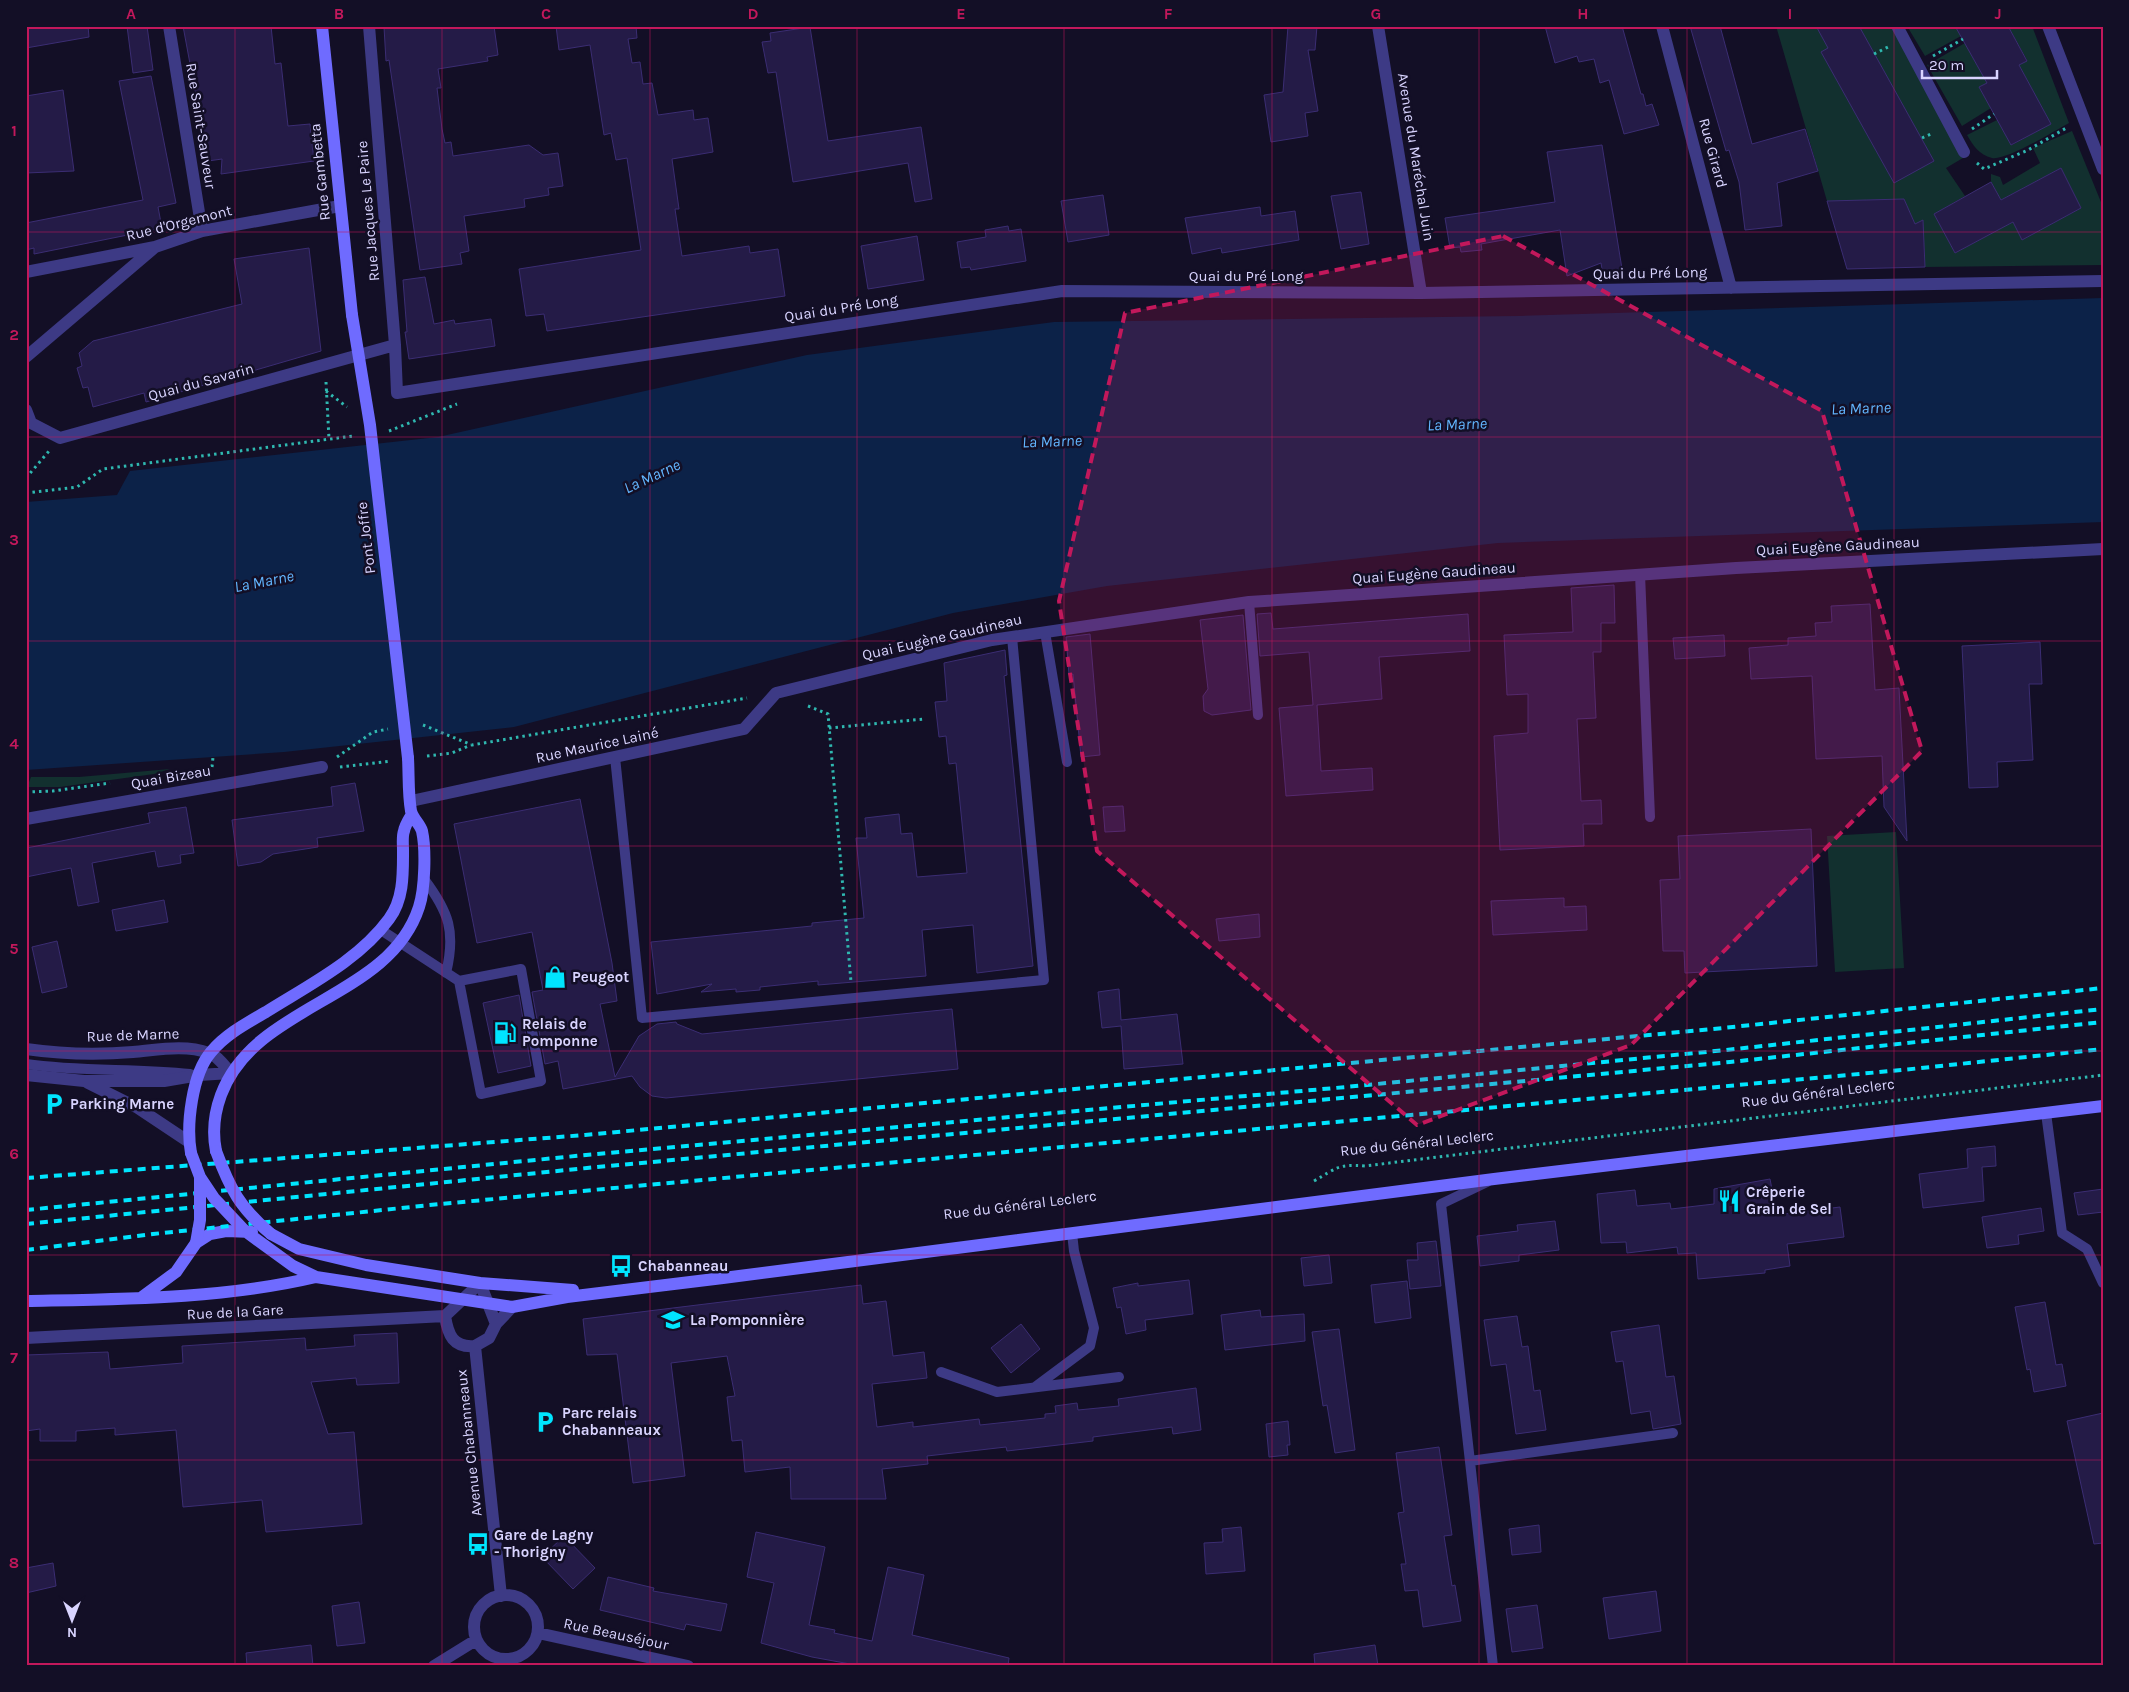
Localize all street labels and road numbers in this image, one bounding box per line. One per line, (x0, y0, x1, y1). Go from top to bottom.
street label: Rue Saint-Sauveur (182, 62, 220, 191)
street label: Avenue du Maréchal Juin (1394, 72, 1438, 242)
street label: Rue Girard (1695, 116, 1731, 190)
street label: Rue Gambetta (306, 123, 334, 221)
street label: Rue Jacques Le Paire (353, 140, 383, 282)
street label: Rue d'Orgemont (124, 201, 234, 245)
street label: Quai du Pré Long (1593, 263, 1708, 283)
street label: Quai du Pré Long (1189, 267, 1304, 285)
street label: Quai du Pré Long (783, 290, 899, 326)
street label: Quai du Savarin (146, 359, 256, 405)
street label: Pont Joffre (353, 501, 379, 575)
street label: Quai Eugène Gaudineau (1756, 533, 1920, 559)
street label: Quai Eugène Gaudineau (1352, 558, 1516, 588)
street label: Quai Eugène Gaudineau (860, 610, 1024, 664)
street label: Rue Maurice Lainé (534, 723, 660, 767)
street label: Quai Bizeau (129, 761, 213, 793)
street label: Rue de Marne (86, 1024, 180, 1046)
street label: Rue du Général Leclerc (1740, 1075, 1896, 1111)
street label: Rue du Général Leclerc (1339, 1126, 1495, 1160)
street label: Rue du Général Leclerc (942, 1187, 1098, 1223)
street label: Rue de la Gare (186, 1300, 284, 1324)
street label: Avenue Chabanneaux (452, 1368, 486, 1517)
street label: Rue Beauséjour (562, 1614, 671, 1654)

